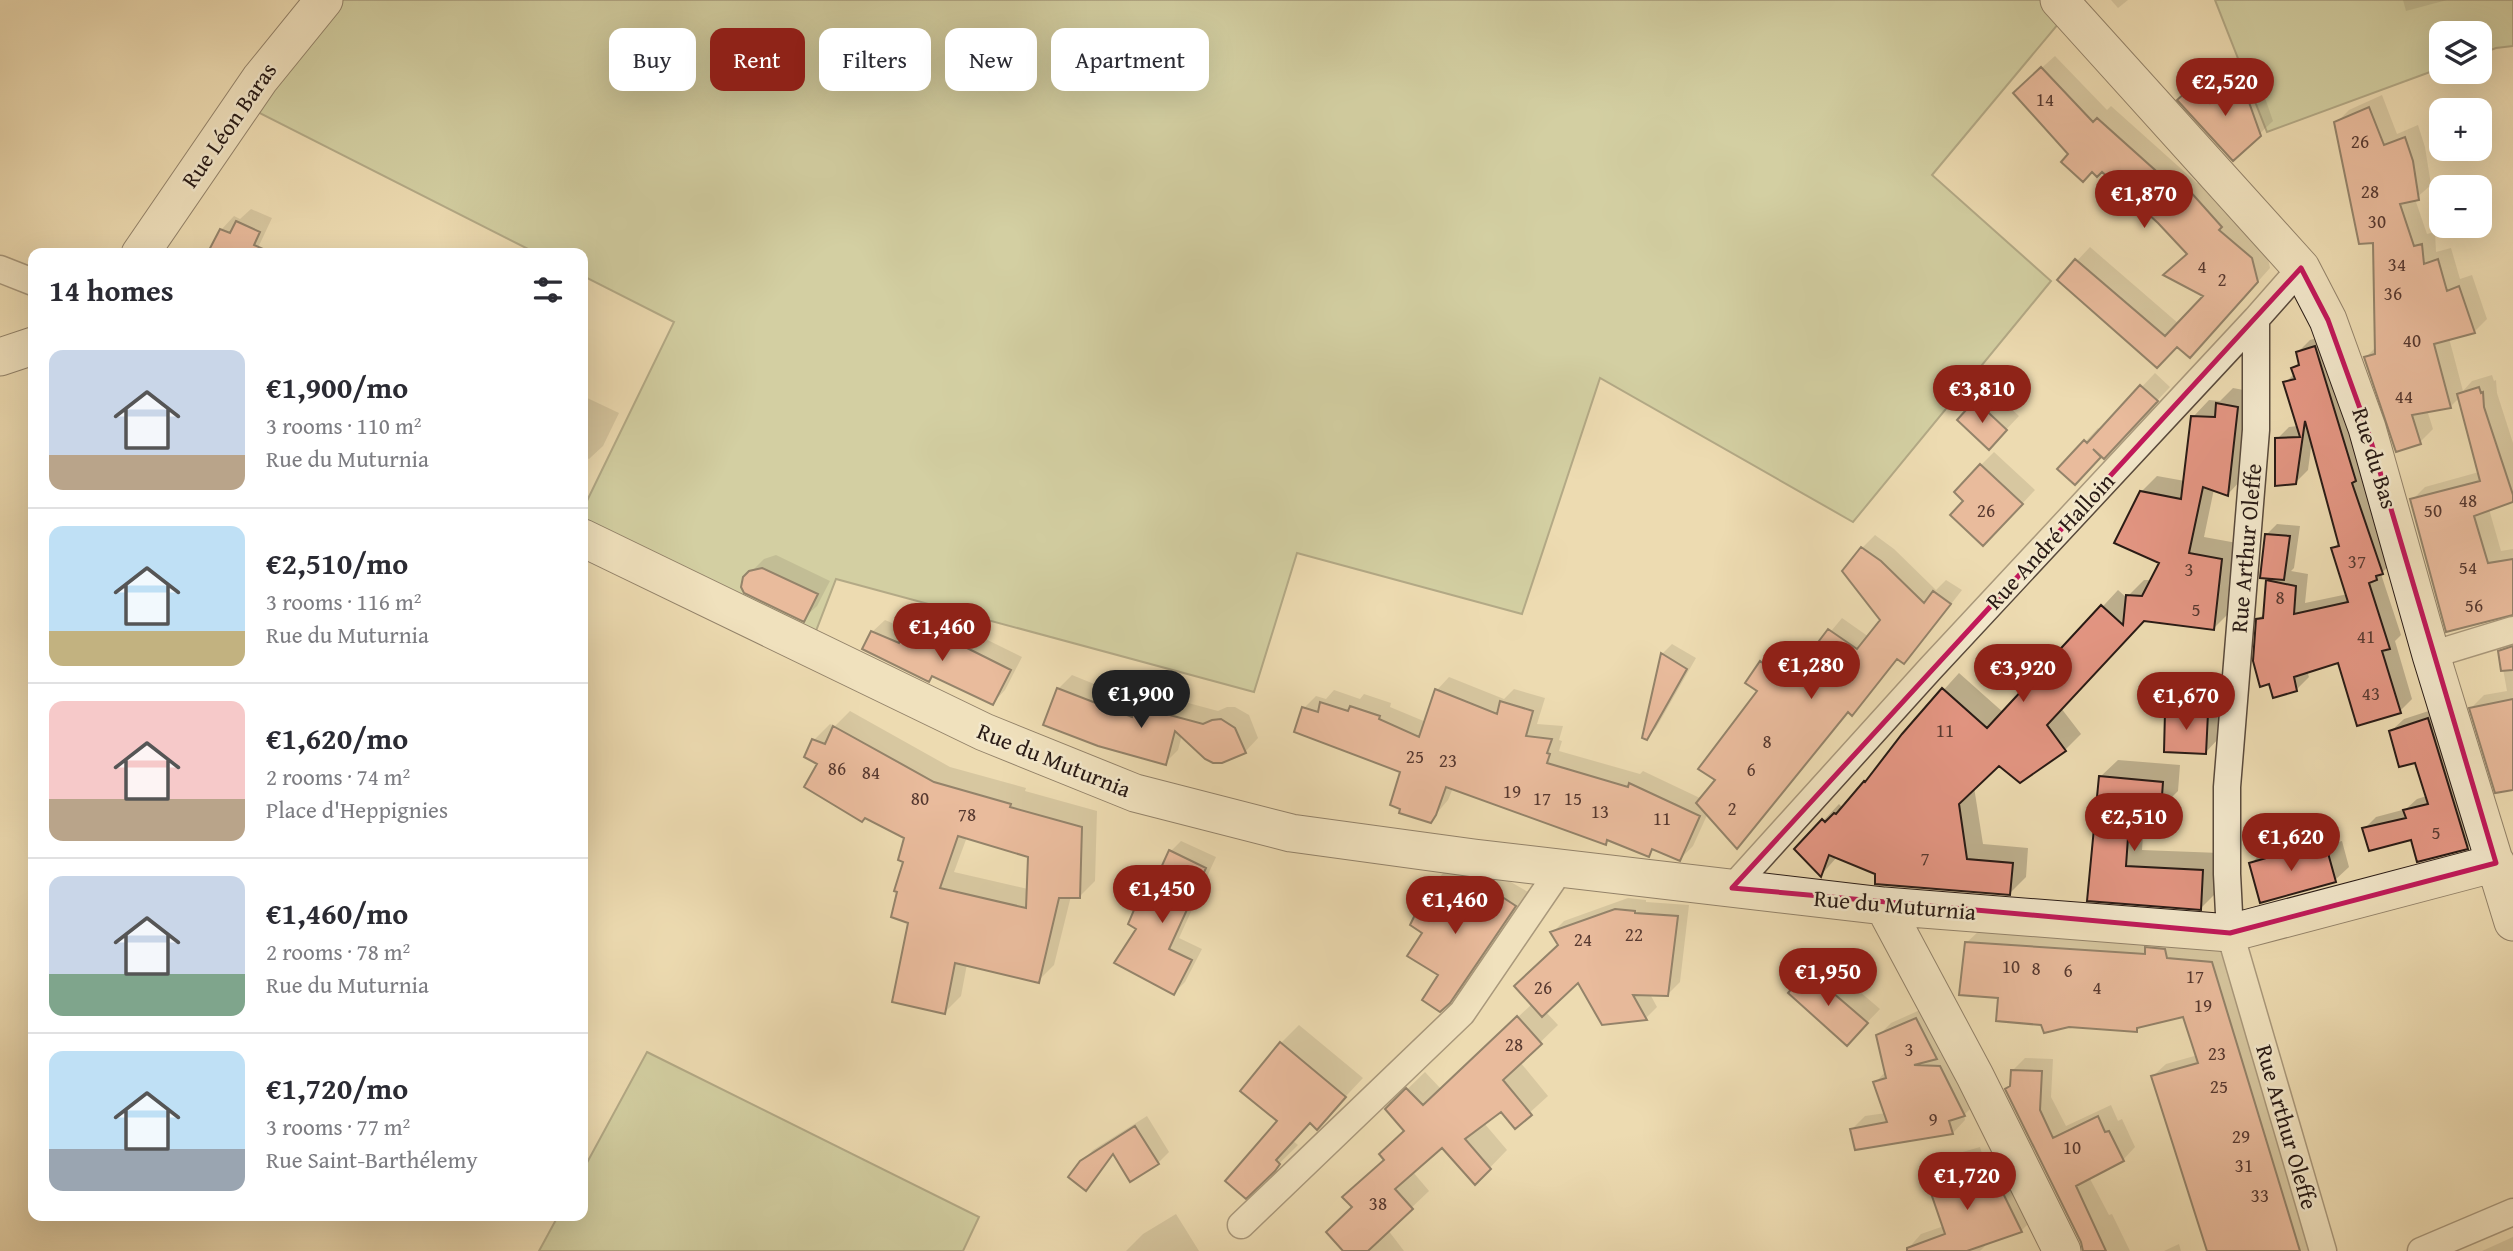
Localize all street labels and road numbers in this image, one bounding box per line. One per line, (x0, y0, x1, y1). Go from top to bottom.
street label: Rue Léon Baras (173, 55, 284, 194)
street label: Rue du Bas (2344, 403, 2407, 513)
street label: Rue Arthur Oleffe (2222, 462, 2269, 634)
street label: Rue André Halloin (1977, 465, 2122, 616)
street label: Rue du Muturnia (972, 714, 1136, 805)
street label: Rue du Muturnia (1812, 881, 1978, 928)
street label: Rue Arthur Oleffe (2248, 1041, 2327, 1213)

